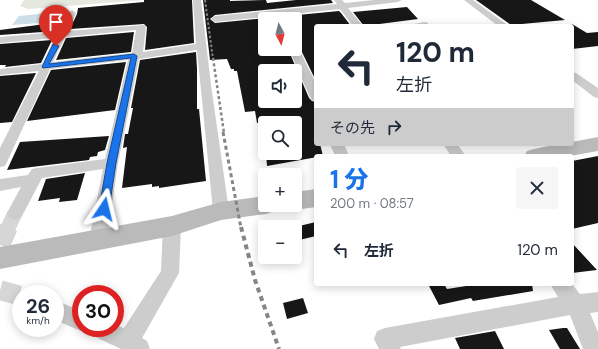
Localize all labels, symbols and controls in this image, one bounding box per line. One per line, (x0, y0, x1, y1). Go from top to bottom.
pin (39, 5, 73, 46)
icon: arrive (45, 11, 67, 33)
north arrow (258, 12, 302, 56)
map controls (258, 12, 302, 264)
text: 120 m (396, 34, 475, 71)
icon: left (330, 40, 382, 92)
button: sound (258, 64, 302, 108)
text: 左折 (396, 73, 432, 97)
button: search (258, 116, 302, 160)
icon: right (383, 116, 405, 138)
text: その先 (330, 118, 375, 138)
text: 1 分 (330, 164, 368, 195)
button: close (516, 167, 558, 209)
button: + (258, 168, 302, 212)
position arrow (83, 188, 125, 230)
text: 200 m · 08:57 (330, 195, 414, 212)
button: − (258, 220, 302, 264)
icon: left (330, 239, 352, 261)
text: 120 m (517, 240, 558, 260)
text: 左折 (364, 241, 394, 261)
speed limit sign: 30 (72, 285, 124, 337)
text: 26 (26, 293, 50, 319)
text: km/h (26, 314, 50, 327)

